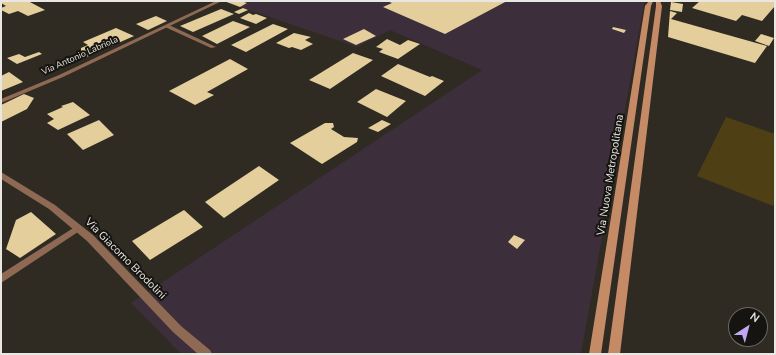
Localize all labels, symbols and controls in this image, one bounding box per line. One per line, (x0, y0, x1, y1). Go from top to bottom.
street label: Via Antonio Labriola (40, 34, 120, 78)
street label: Via Nuova Metropolitana (595, 113, 627, 237)
street label: Via Giacomo Brodolini (82, 216, 168, 302)
north arrow (728, 307, 768, 347)
text: N (747, 309, 762, 326)

